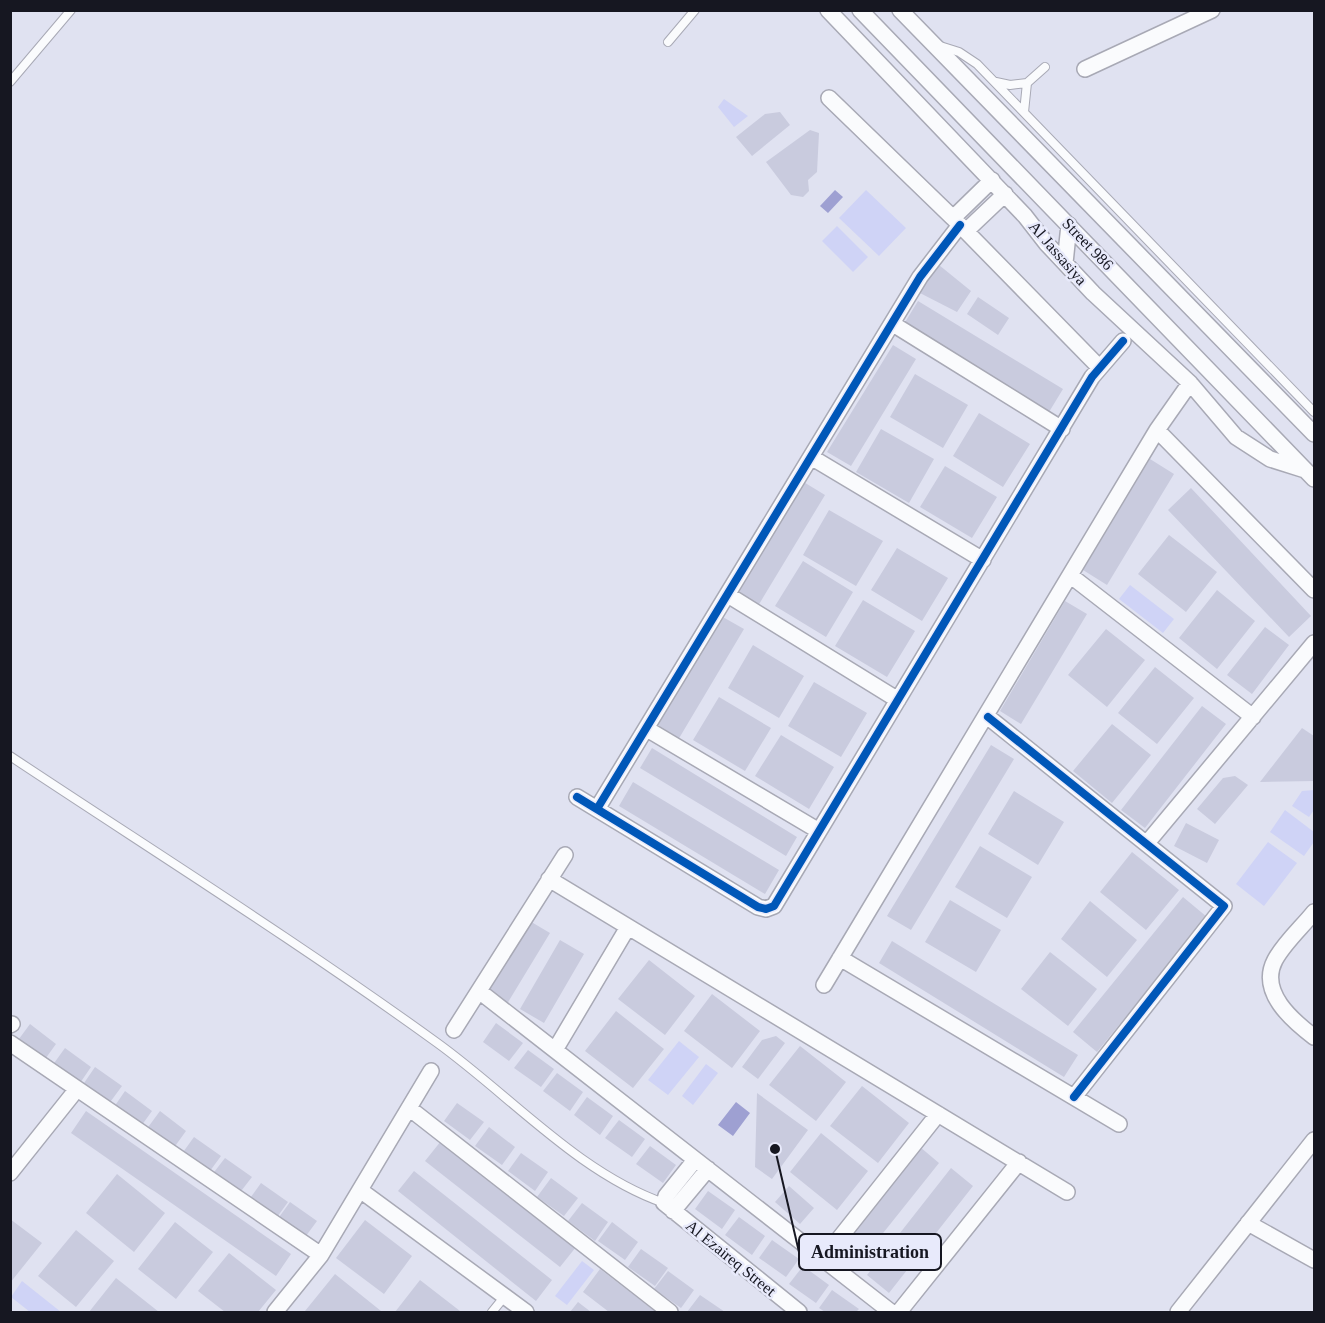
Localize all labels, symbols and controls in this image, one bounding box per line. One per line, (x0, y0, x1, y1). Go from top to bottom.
street label: Street 986 (1059, 215, 1117, 273)
street label: Al Jassasiya (1025, 218, 1090, 289)
street label: Al Ezaireq Street (682, 1217, 780, 1300)
callout: Administration (799, 1234, 941, 1270)
text: Administration (811, 1242, 929, 1262)

